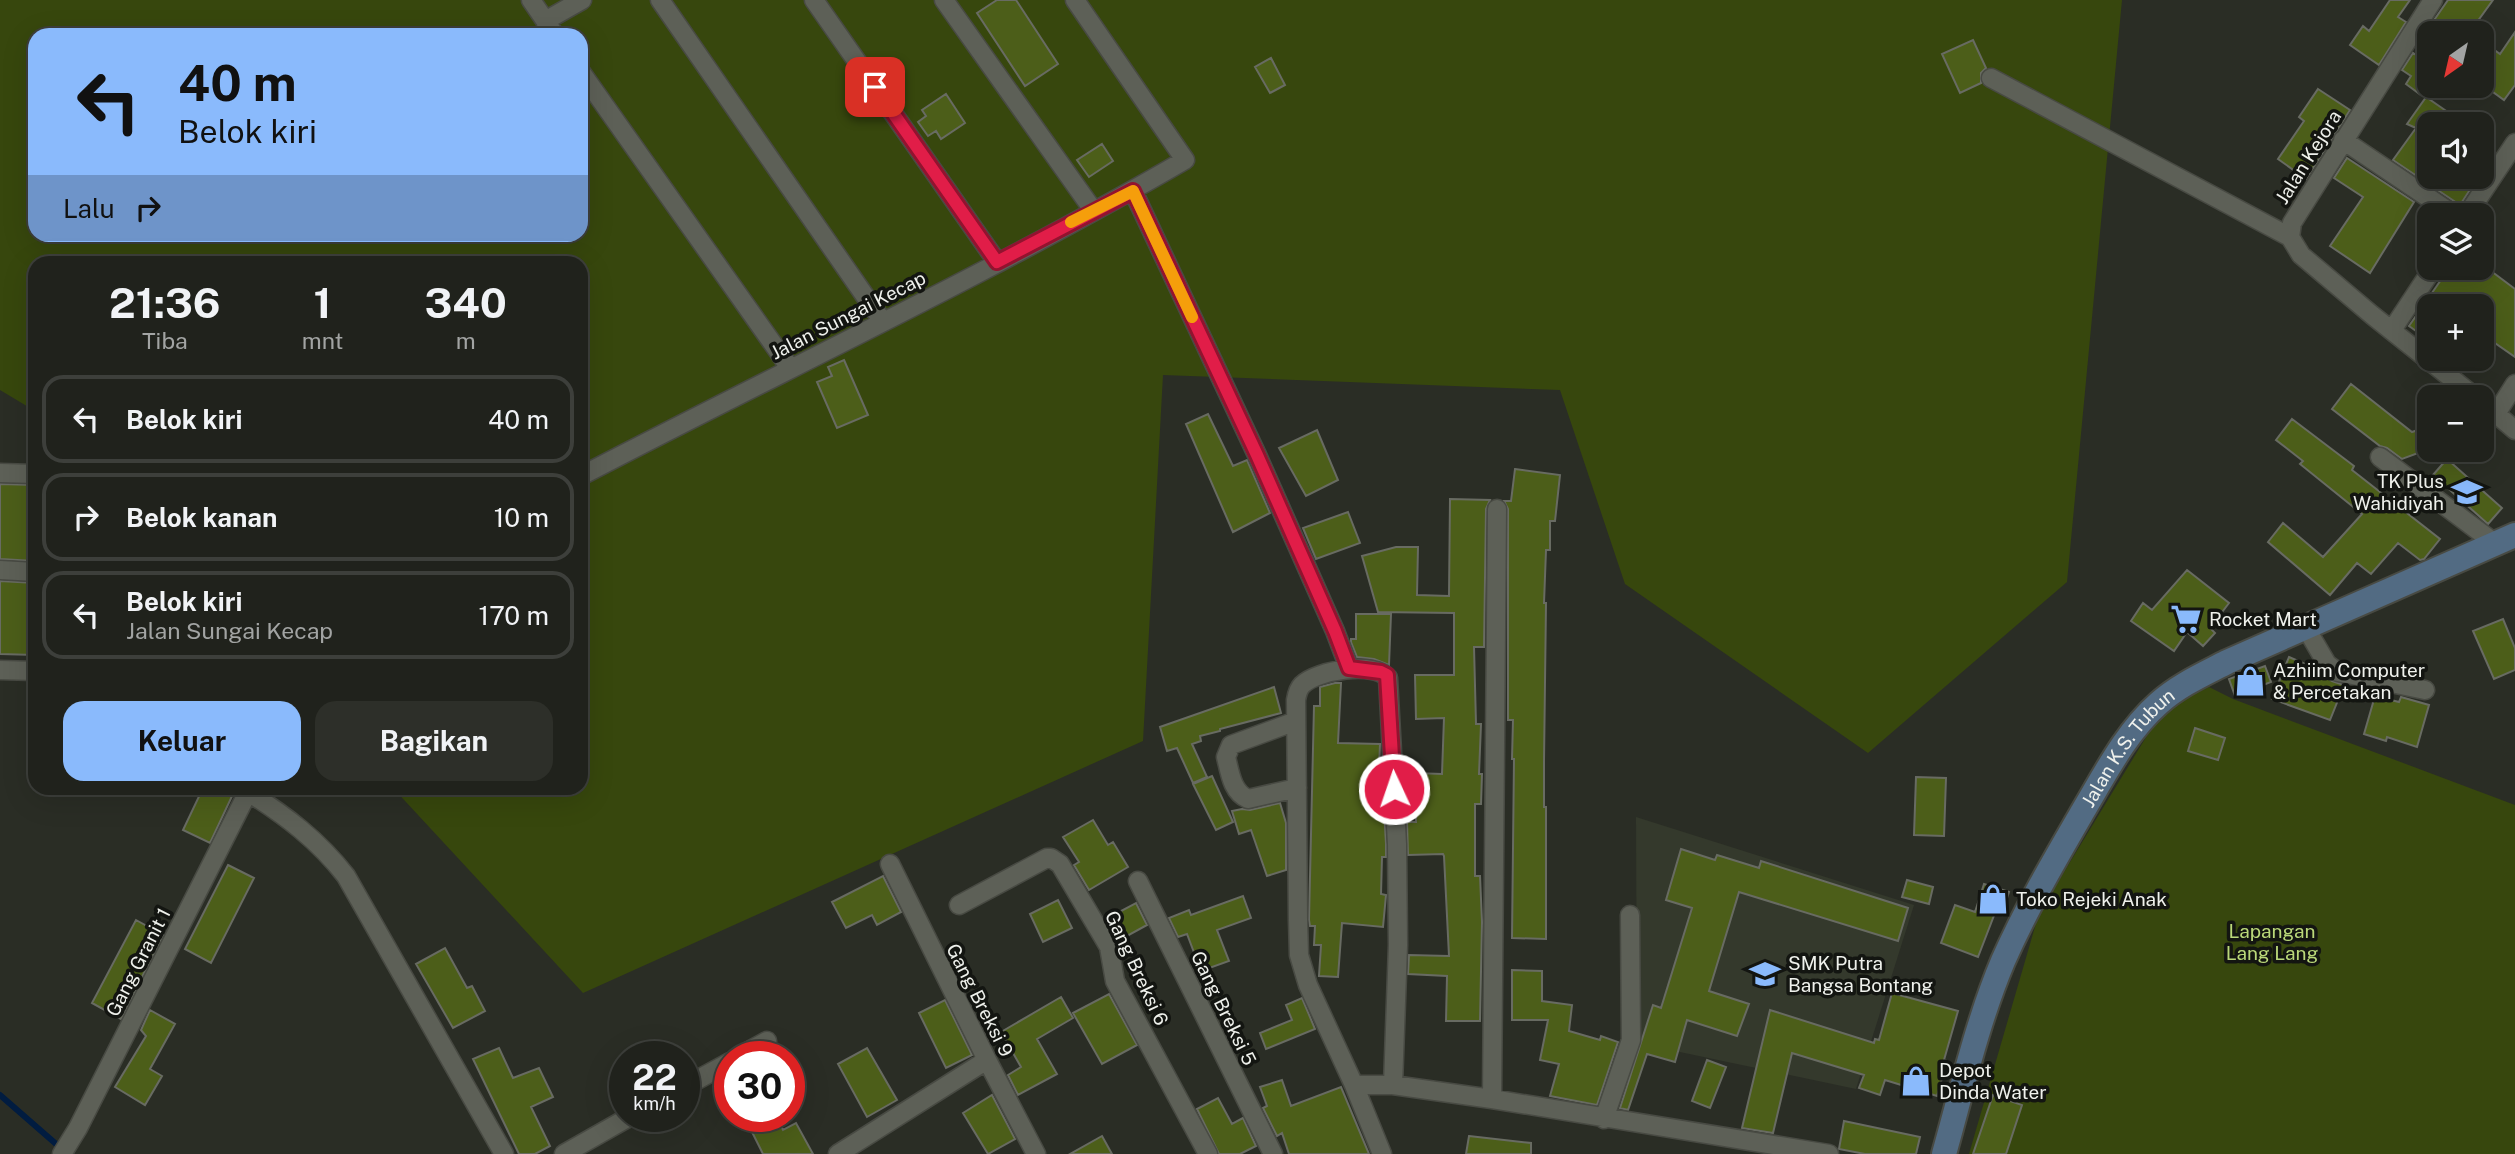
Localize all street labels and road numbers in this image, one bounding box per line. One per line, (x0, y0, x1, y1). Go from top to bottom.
street label: Jalan Kejora (2271, 106, 2345, 208)
street label: Jalan Sungai Kecap (767, 266, 929, 364)
street label: Jalan K.S. Tubun (2077, 684, 2179, 811)
street label: Gang Granit 1 (101, 904, 175, 1020)
street label: Gang Breksi 6 (1101, 907, 1173, 1029)
street label: Gang Breksi 9 (942, 940, 1018, 1060)
street label: Gang Breksi 5 (1187, 947, 1261, 1069)

